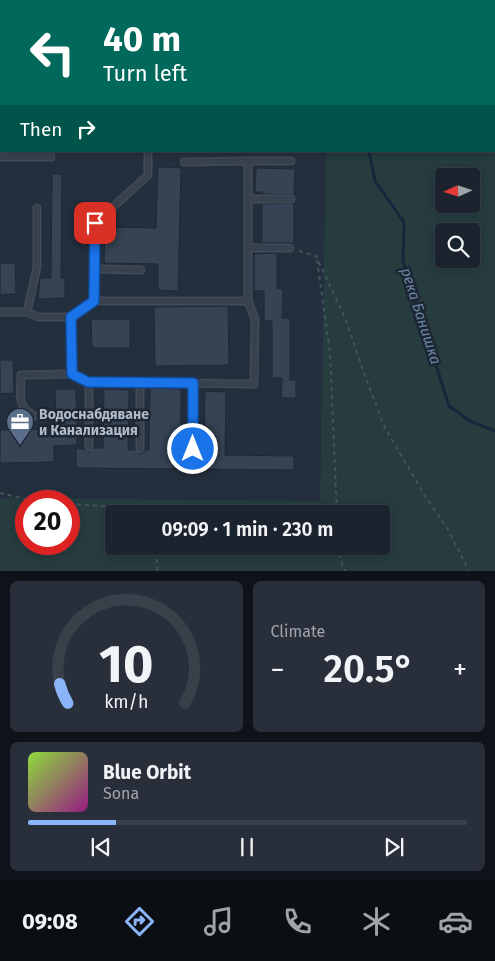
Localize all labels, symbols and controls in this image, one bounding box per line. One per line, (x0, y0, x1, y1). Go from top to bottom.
text: 40 m (103, 18, 181, 60)
icon: left (20, 20, 85, 85)
text: Turn left (103, 60, 187, 87)
icon: right (72, 115, 100, 143)
text: Then (20, 118, 62, 141)
north arrow (435, 168, 480, 212)
map controls (435, 168, 480, 268)
pin (74, 202, 116, 244)
icon: arrive (81, 209, 109, 237)
button: search (435, 223, 480, 268)
water label: река Банишка (397, 265, 445, 367)
place label: Водоснабдяване и Канализация (39, 406, 149, 439)
office icon: Водоснабдяване и Канализация (5, 407, 35, 446)
position arrow (166, 422, 218, 474)
speed limit sign: 20 (15, 490, 80, 555)
text: 09:09 · 1 min · 230 m (162, 518, 333, 541)
text: Climate (271, 622, 325, 641)
text: 10 (99, 633, 154, 696)
text: 20.5° (324, 646, 414, 692)
text: − (271, 653, 285, 686)
text: + (453, 653, 467, 686)
text: km/h (104, 691, 148, 713)
text: Blue Orbit (103, 761, 191, 784)
text: Sona (103, 784, 139, 803)
icon: previous (87, 833, 115, 861)
icon: pause (233, 833, 261, 861)
icon: next (380, 833, 408, 861)
icon: directions (122, 904, 157, 939)
icon: music (201, 904, 236, 939)
icon: phone (280, 904, 315, 939)
icon: climate (359, 904, 394, 939)
icon: car (438, 904, 473, 939)
text: 09:08 (22, 908, 78, 935)

